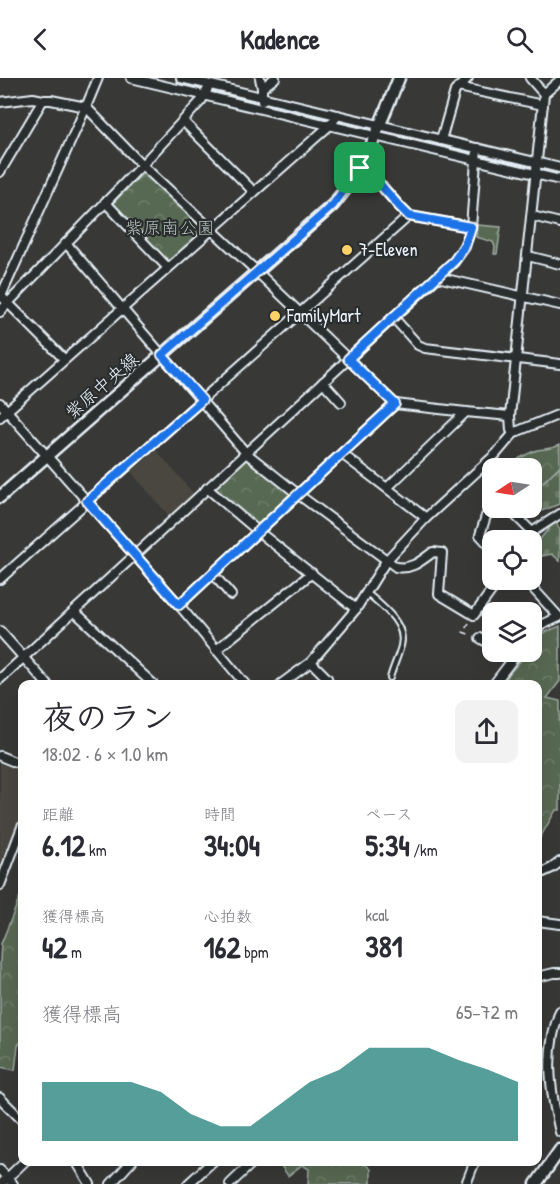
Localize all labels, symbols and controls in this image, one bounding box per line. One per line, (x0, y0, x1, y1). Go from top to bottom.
text: Kadence (240, 21, 320, 57)
icon: back (24, 23, 57, 56)
icon: search (503, 23, 536, 56)
pin (334, 142, 385, 193)
icon: arrive (343, 151, 376, 184)
park label: 紫原南公園 (125, 215, 215, 240)
place label: 7-Eleven (359, 237, 418, 262)
marker: 7-Eleven (340, 243, 354, 257)
place label: FamilyMart (286, 303, 361, 328)
marker: FamilyMart (268, 309, 282, 323)
street label: 紫原中央線 (60, 347, 144, 425)
north arrow (482, 458, 542, 518)
map controls (482, 458, 542, 662)
button: locate (482, 530, 542, 590)
button: layers (482, 602, 542, 662)
text: 夜のラン (42, 695, 174, 739)
button: share (455, 700, 518, 763)
text: 18:02 · 6 × 1.0 km (42, 740, 168, 767)
text: 距離 (42, 803, 74, 825)
text: 時間 (204, 803, 236, 825)
text: ペース (365, 803, 412, 825)
text: 6.12 (42, 825, 85, 865)
text: 34:04 (204, 825, 260, 865)
text: 5:34 (365, 825, 410, 865)
text: km (85, 839, 107, 861)
text: /km (410, 839, 438, 861)
text: kcal (365, 904, 389, 926)
text: 獲得標高 (42, 905, 106, 927)
text: 心拍数 (204, 905, 252, 927)
text: 381 (365, 926, 403, 966)
text: 42 (42, 927, 67, 967)
text: 162 (204, 927, 241, 967)
text: m (67, 941, 82, 963)
text: bpm (241, 941, 269, 963)
text: 65–72 m (456, 998, 518, 1025)
text: 獲得標高 (42, 1000, 122, 1027)

